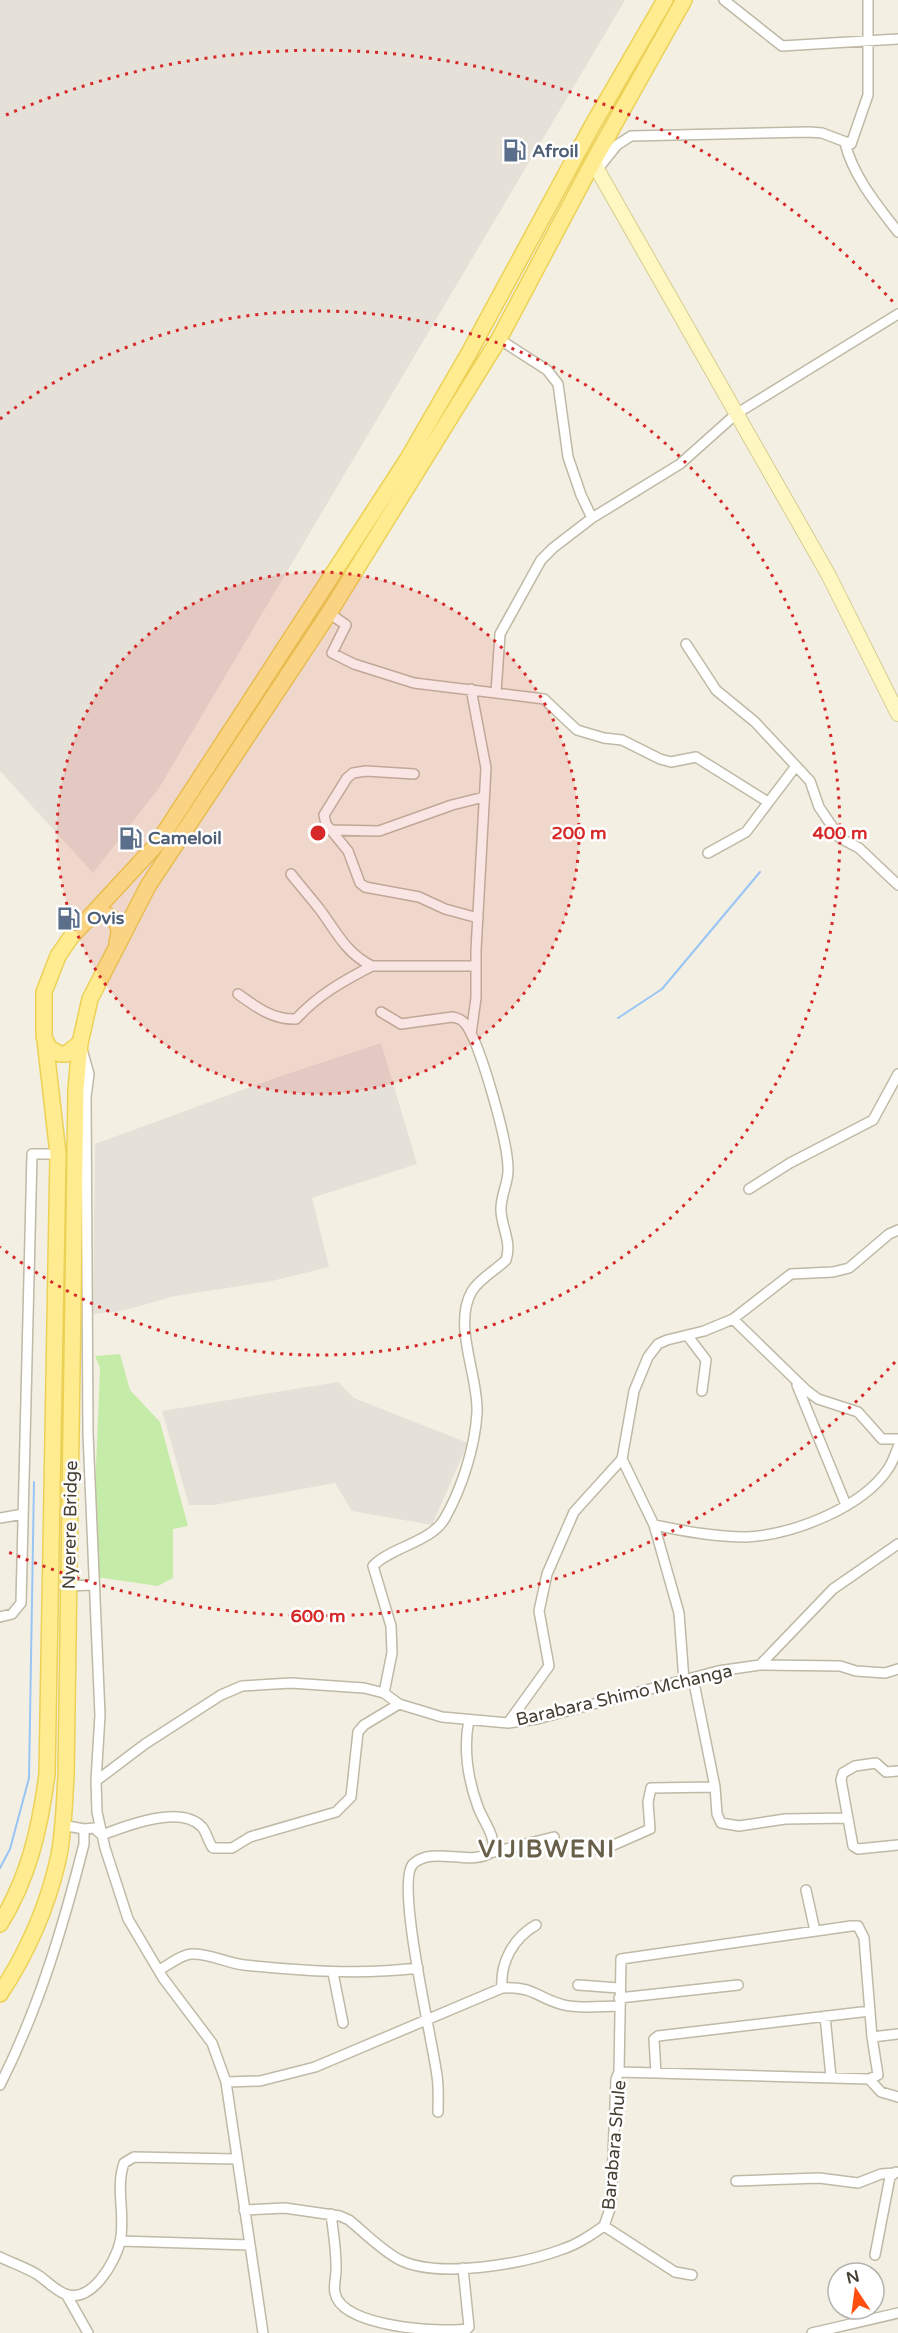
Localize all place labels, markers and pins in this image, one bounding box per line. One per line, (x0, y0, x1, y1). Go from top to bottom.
fuel station icon: Afroil (501, 138, 527, 164)
place label: Afroil (532, 140, 578, 162)
centre of rings (308, 823, 328, 843)
fuel station icon: Cameloil (117, 825, 143, 851)
place label: Cameloil (148, 827, 222, 849)
fuel station icon: Ovis (56, 905, 82, 931)
place label: Ovis (87, 907, 125, 929)

